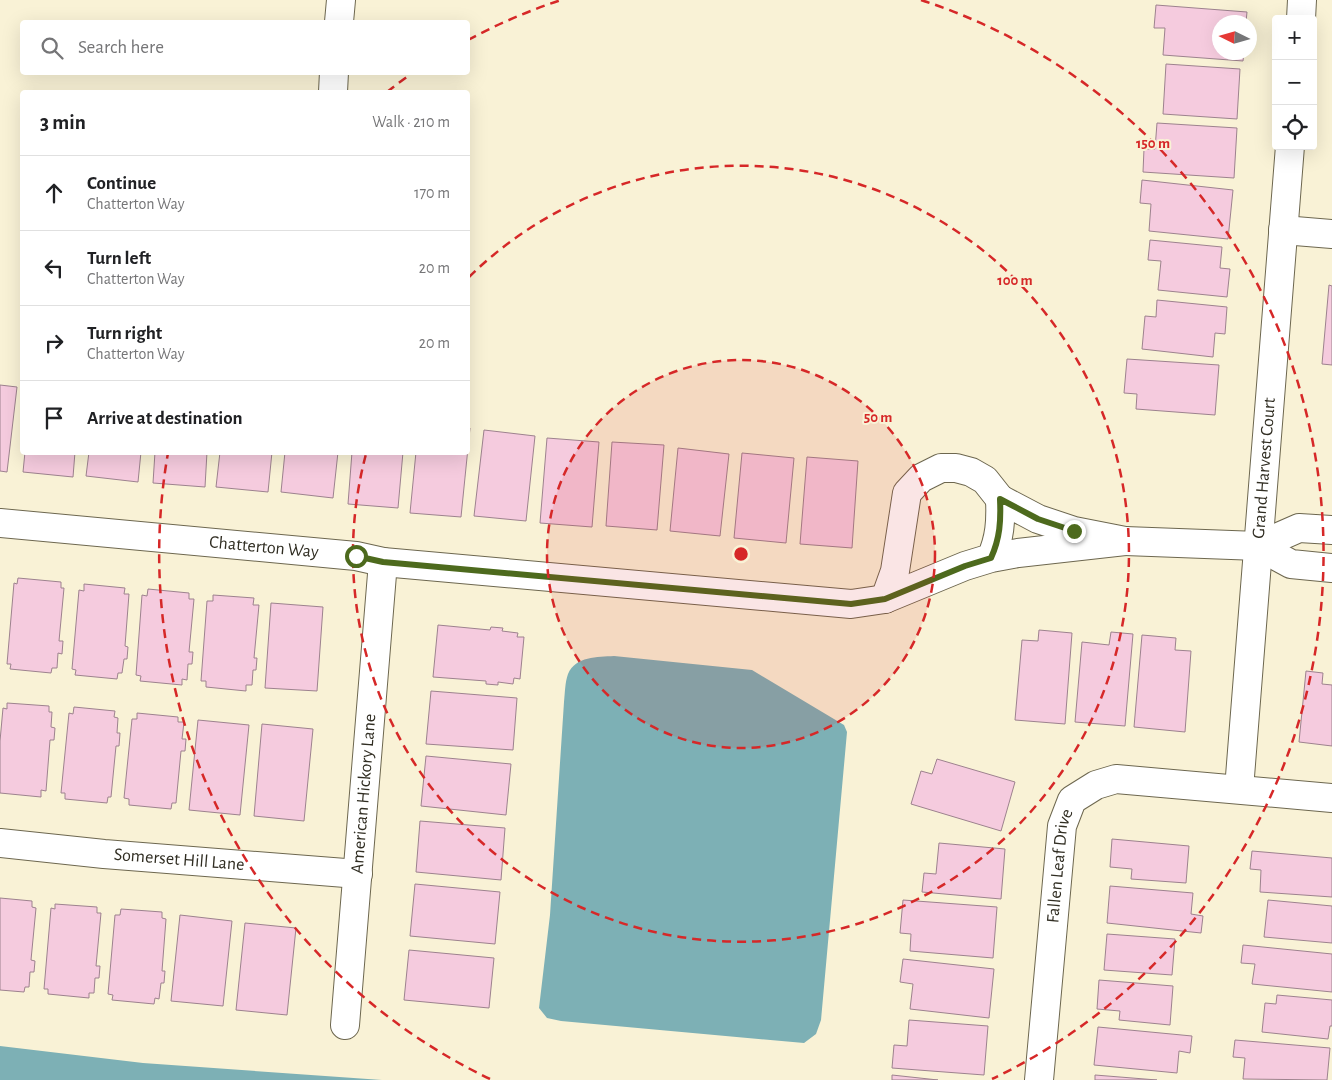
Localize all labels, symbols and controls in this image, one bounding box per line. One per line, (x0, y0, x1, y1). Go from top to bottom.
north arrow (1212, 15, 1257, 60)
map controls (1272, 15, 1317, 150)
button: + (1272, 15, 1317, 60)
search box (20, 20, 470, 75)
icon: search (38, 34, 66, 62)
text: Search here (78, 38, 164, 57)
button: − (1272, 60, 1317, 105)
button: locate (1272, 105, 1317, 150)
text: 3 min (40, 112, 86, 133)
text: Walk · 210 m (372, 114, 450, 130)
text: 150 m (1136, 136, 1170, 151)
text: Continue (87, 174, 156, 193)
icon: ahead (40, 179, 68, 207)
text: 170 m (414, 185, 450, 201)
text: Chatterton Way (87, 196, 184, 212)
text: Turn left (87, 249, 151, 268)
icon: left (40, 254, 68, 282)
text: 20 m (419, 260, 450, 276)
text: Chatterton Way (87, 271, 184, 287)
text: 100 m (997, 273, 1033, 288)
text: Turn right (87, 324, 162, 343)
icon: right (40, 329, 68, 357)
text: 20 m (419, 335, 450, 351)
text: Chatterton Way (87, 346, 184, 362)
street label: Grand Harvest Court (1250, 397, 1279, 539)
icon: arrive (40, 404, 68, 432)
text: Arrive at destination (87, 409, 243, 428)
text: 50 m (864, 410, 892, 425)
route end (1063, 520, 1086, 543)
street label: Chatterton Way (208, 533, 320, 562)
route start (345, 545, 368, 568)
centre of rings (732, 545, 750, 563)
street label: American Hickory Lane (348, 713, 380, 874)
street label: Fallen Leaf Drive (1044, 807, 1077, 924)
street label: Somerset Hill Lane (113, 846, 245, 874)

